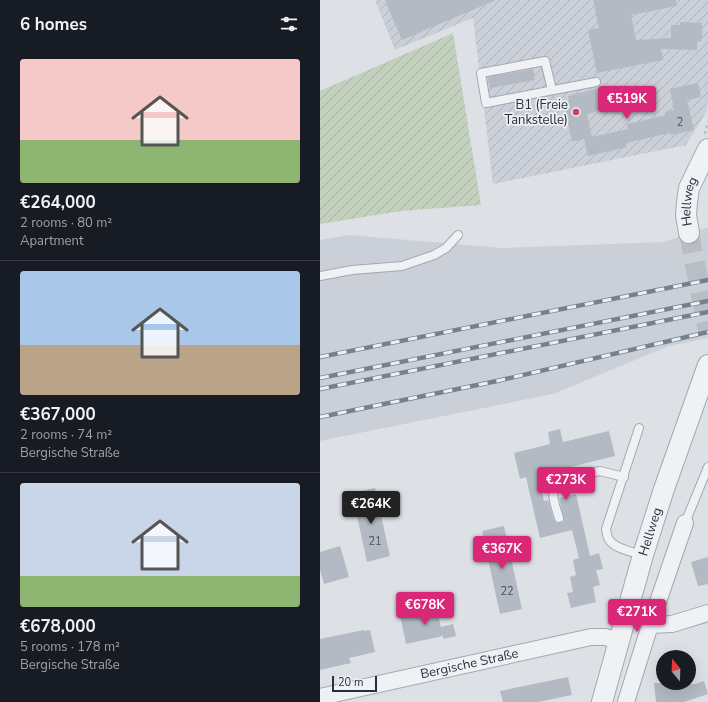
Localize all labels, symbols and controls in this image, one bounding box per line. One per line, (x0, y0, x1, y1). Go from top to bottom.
text: 6 homes (20, 13, 87, 36)
icon: filters (278, 13, 300, 35)
icon: home (124, 85, 196, 157)
pin: €519K (599, 86, 655, 120)
text: €519K (607, 90, 647, 108)
place label: B1 (Freie Tankstelle) (504, 96, 568, 129)
marker: B1 (Freie Tankstelle) (571, 107, 581, 117)
house number: 2 (677, 115, 683, 130)
street label: Hellweg (677, 174, 702, 227)
text: €264,000 (20, 191, 96, 214)
text: 2 rooms · 80 m² (20, 214, 112, 232)
text: Apartment (20, 232, 83, 250)
icon: home (124, 297, 196, 369)
text: €367,000 (20, 403, 96, 426)
text: 2 rooms · 74 m² (20, 426, 112, 444)
text: Bergische Straße (20, 444, 120, 462)
pin: €273K (538, 467, 594, 501)
text: €273K (546, 471, 586, 489)
pin: €264K (343, 491, 399, 525)
text: €264K (351, 495, 391, 513)
street label: Hellweg (634, 505, 667, 558)
icon: home (124, 509, 196, 581)
house number: 21 (368, 534, 382, 549)
pin: €367K (474, 536, 530, 570)
text: €367K (482, 540, 522, 558)
house number: 22 (500, 584, 514, 599)
pin: €678K (397, 592, 453, 626)
text: €678K (405, 596, 445, 614)
pin: €271K (609, 599, 665, 633)
text: €271K (617, 603, 657, 621)
text: €678,000 (20, 615, 96, 638)
text: 5 rooms · 178 m² (20, 638, 120, 656)
street label: Bergische Straße (419, 644, 520, 684)
north arrow (656, 650, 696, 690)
map controls (656, 650, 696, 690)
text: Bergische Straße (20, 656, 120, 674)
scale bar (332, 674, 377, 693)
text: 20 m (338, 675, 363, 690)

